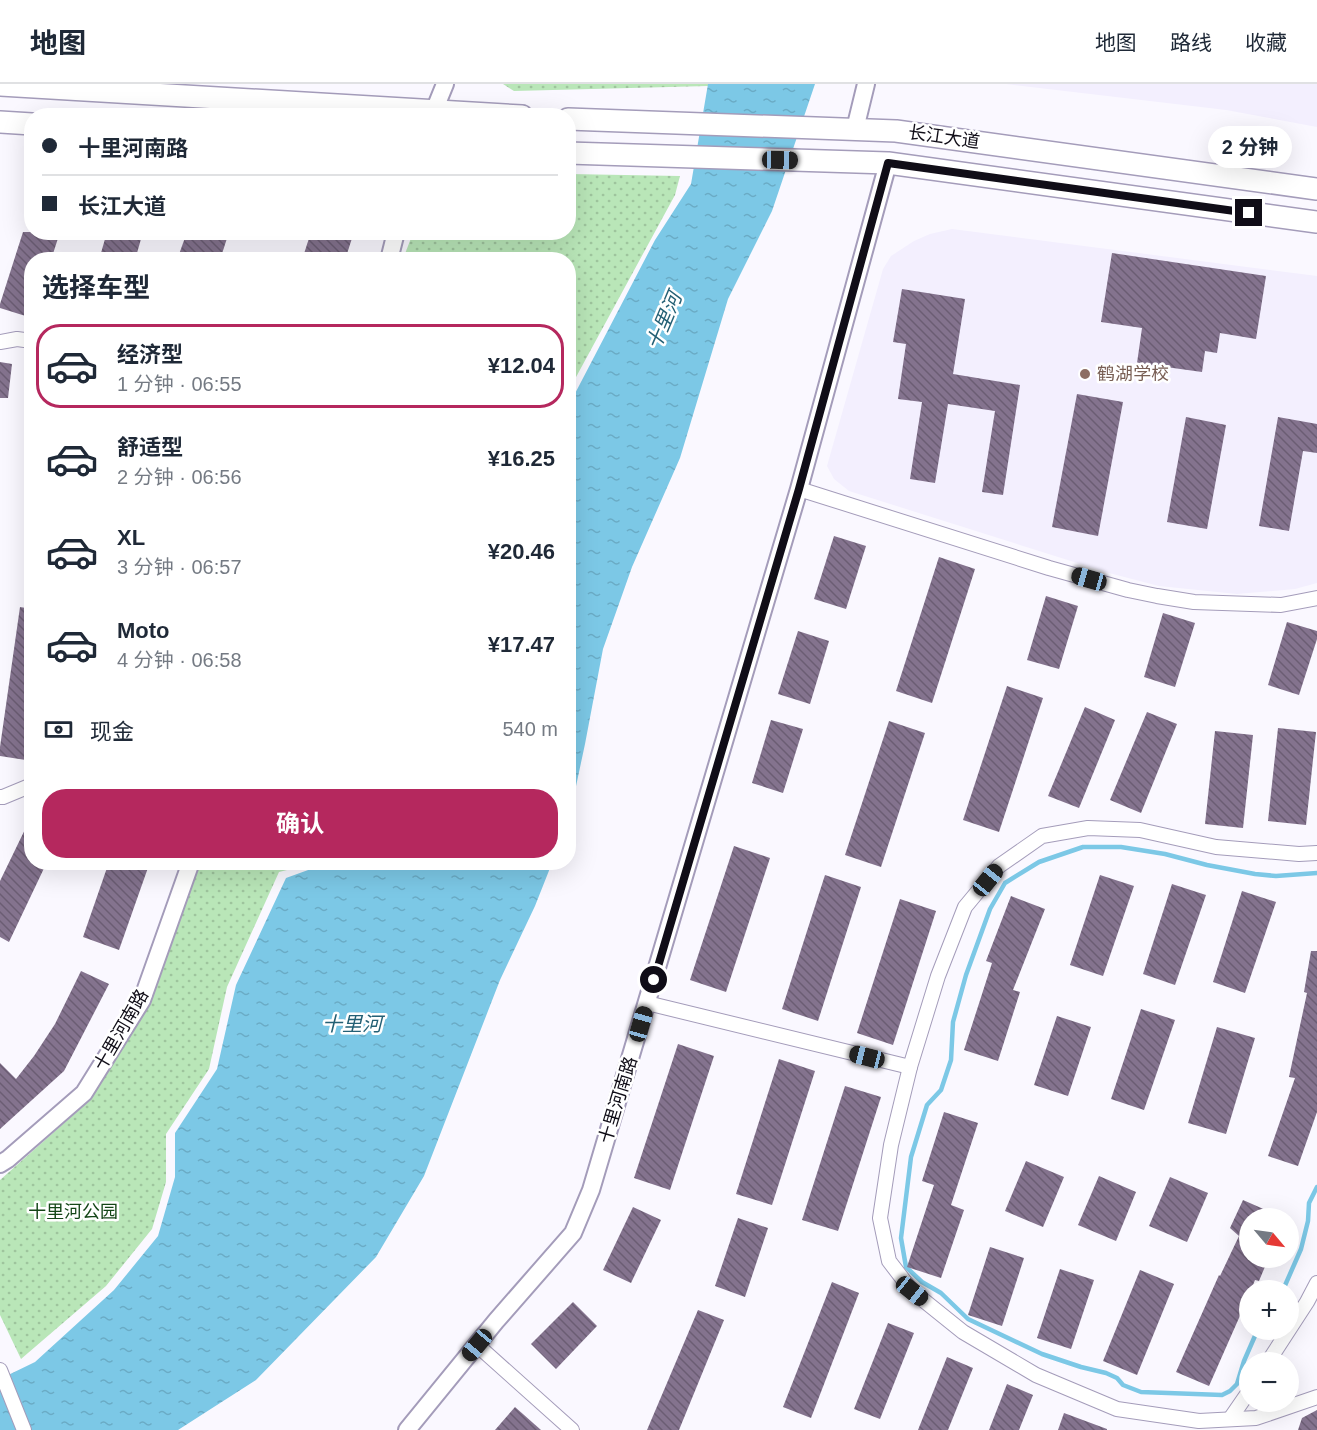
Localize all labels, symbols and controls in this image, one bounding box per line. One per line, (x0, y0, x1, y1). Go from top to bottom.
text: 地图 (30, 28, 86, 59)
text: 地图 (1095, 31, 1137, 54)
text: 路线 (1170, 31, 1212, 54)
text: 收藏 (1245, 31, 1287, 54)
street label: 长江大道 (907, 122, 981, 152)
callout: 2 分钟 (1207, 126, 1291, 168)
text: 十里河南路 (78, 136, 188, 161)
text: 2 分钟 (1222, 136, 1278, 158)
car (762, 151, 798, 169)
text: 长江大道 (78, 194, 166, 219)
route end (1235, 199, 1262, 226)
text: 选择车型 (42, 273, 150, 303)
water label: 十里河 (642, 285, 687, 353)
icon: car (45, 339, 99, 393)
text: 经济型 (117, 342, 183, 367)
text: ¥12.04 (488, 353, 555, 378)
place label: 鹤湖学校 (1097, 364, 1169, 384)
marker: 鹤湖学校 (1078, 367, 1092, 381)
text: 1 分钟 · 06:55 (117, 373, 242, 395)
icon: car (45, 432, 99, 486)
text: 舒适型 (117, 435, 183, 460)
text: ¥16.25 (488, 446, 555, 471)
text: 2 分钟 · 06:56 (117, 466, 242, 488)
icon: car (45, 525, 99, 579)
text: XL (117, 525, 145, 550)
text: ¥20.46 (488, 539, 555, 564)
text: 3 分钟 · 06:57 (117, 556, 242, 578)
car (1069, 565, 1109, 593)
icon: car (45, 618, 99, 672)
text: Moto (117, 618, 170, 643)
text: ¥17.47 (488, 632, 555, 657)
text: 4 分钟 · 06:58 (117, 649, 242, 671)
icon: cash (42, 713, 75, 746)
text: 540 m (502, 718, 558, 740)
text: 现金 (90, 719, 134, 744)
button: 确认 (42, 789, 558, 858)
car (970, 860, 1006, 900)
route start (640, 966, 667, 993)
street label: 十里河南路 (90, 986, 152, 1074)
car (627, 1004, 655, 1044)
water label: 十里河 (322, 1013, 386, 1035)
car (847, 1044, 887, 1070)
street label: 十里河南路 (595, 1054, 641, 1146)
park label: 十里河公园 (28, 1202, 118, 1222)
north arrow (1239, 1208, 1299, 1268)
map controls (1239, 1208, 1299, 1412)
car (892, 1273, 932, 1309)
button: + (1239, 1280, 1299, 1340)
car (459, 1325, 495, 1365)
button: − (1239, 1352, 1299, 1412)

